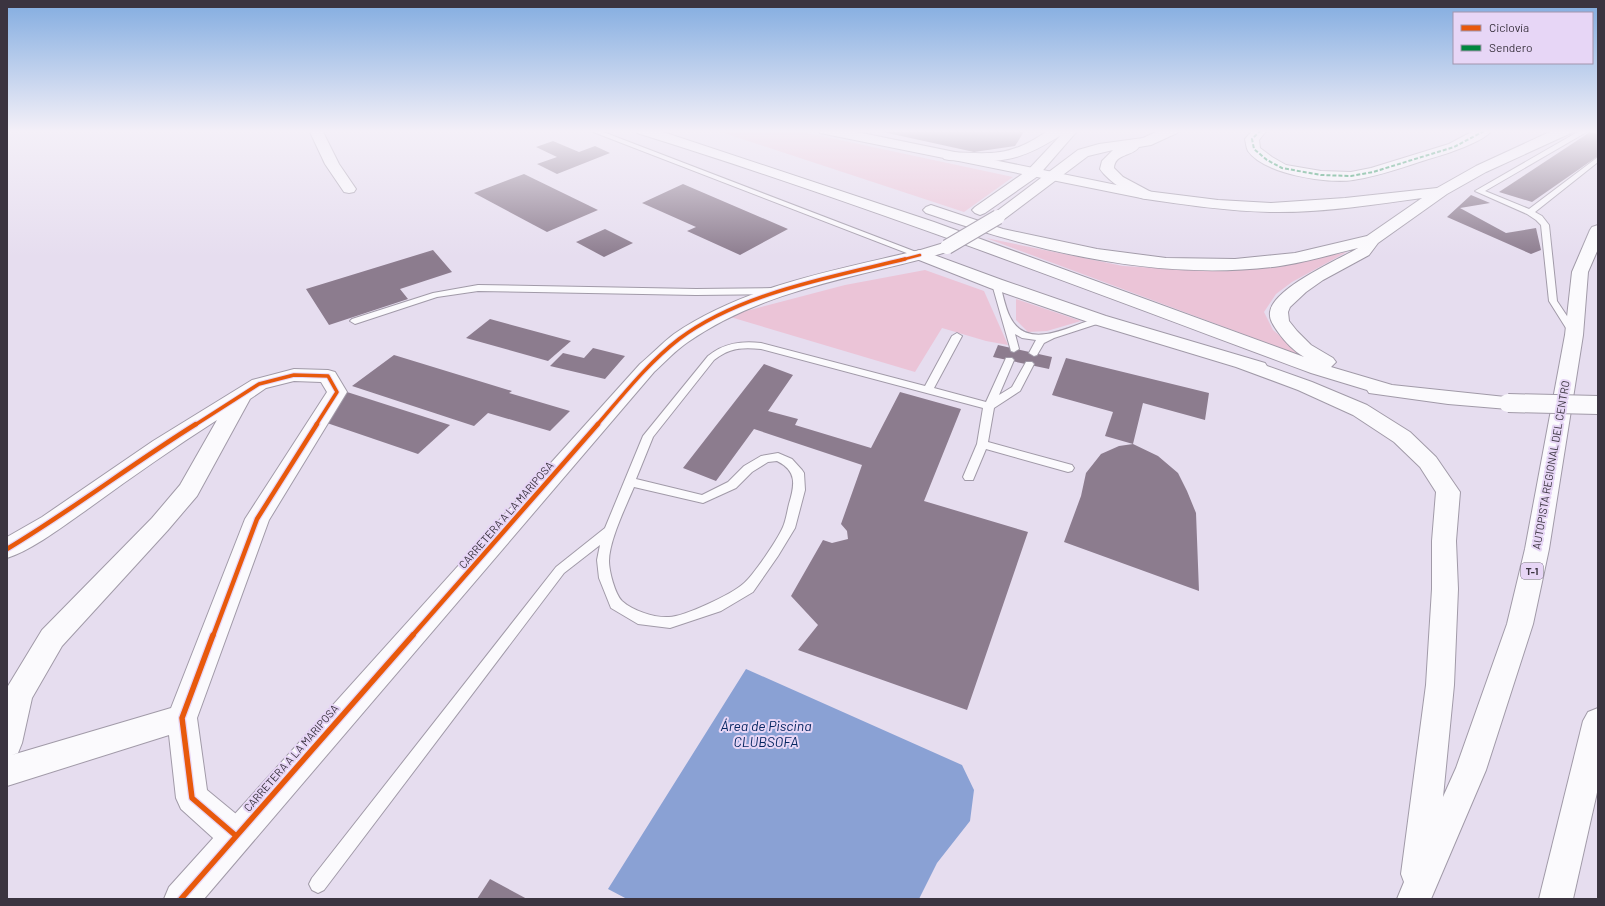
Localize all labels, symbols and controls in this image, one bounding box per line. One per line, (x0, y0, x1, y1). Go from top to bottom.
legend (1453, 12, 1593, 64)
text: Ciclovía (1489, 20, 1529, 34)
text: Sendero (1489, 40, 1533, 54)
street label: AUTOPISTA REGIONAL DEL CENTRO (1529, 379, 1572, 550)
street label: CARRETERA A LA MARIPOSA (456, 458, 556, 571)
road number: T-1 (1521, 563, 1543, 579)
street label: CARRETERA A LA MARIPOSA (241, 701, 341, 814)
water label: Área de Piscina CLUBSOFA (720, 717, 812, 750)

